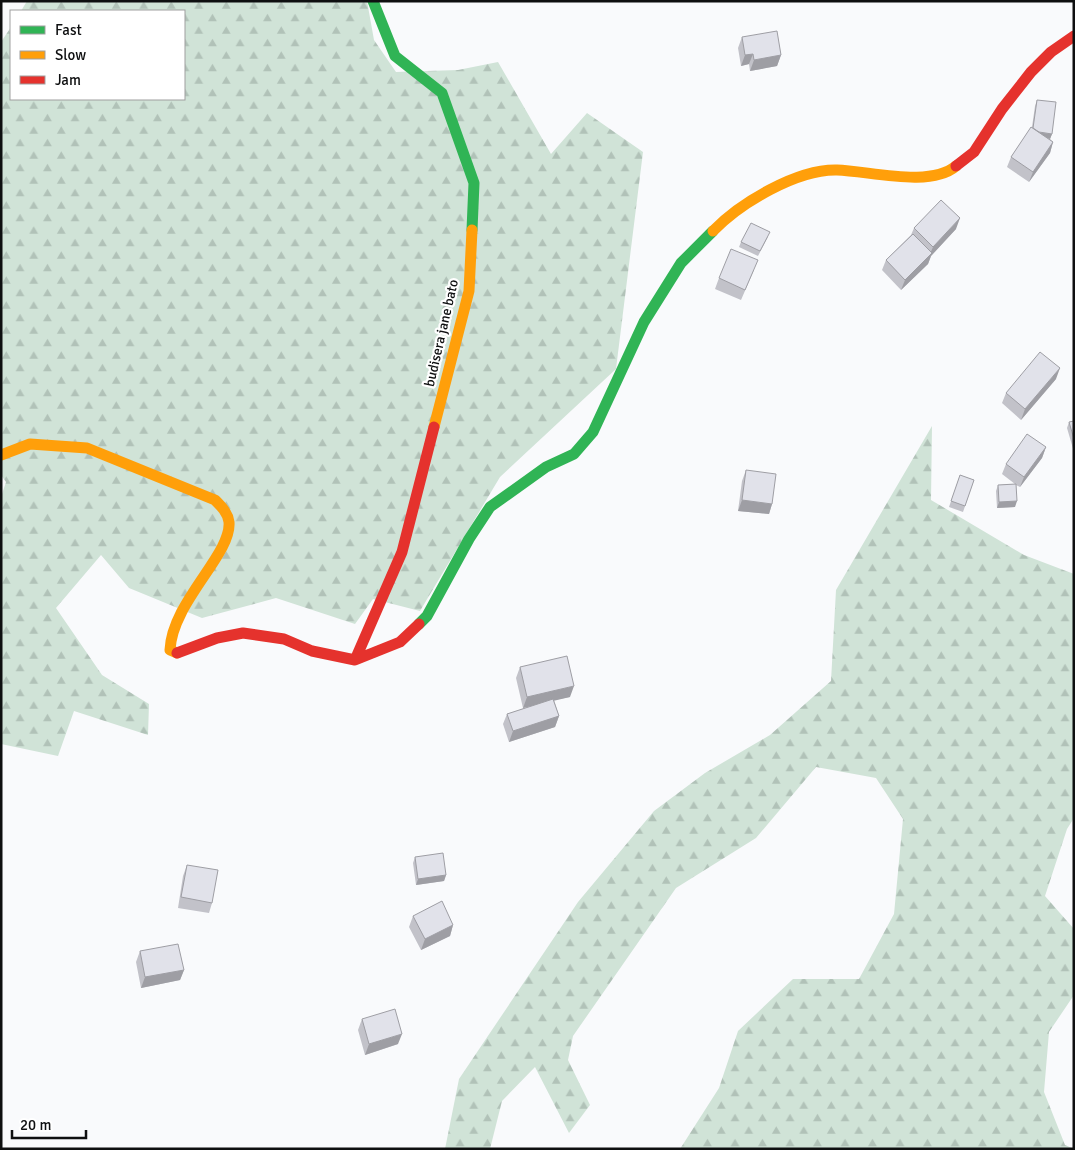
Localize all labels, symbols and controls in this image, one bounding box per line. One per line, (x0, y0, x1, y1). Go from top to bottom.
legend (10, 10, 185, 100)
text: Fast (55, 21, 82, 39)
text: Slow (55, 46, 86, 64)
text: Jam (55, 71, 81, 89)
street label: budisera jane bato (421, 278, 462, 388)
scale bar (12, 1108, 86, 1140)
text: 20 m (20, 1116, 51, 1134)

